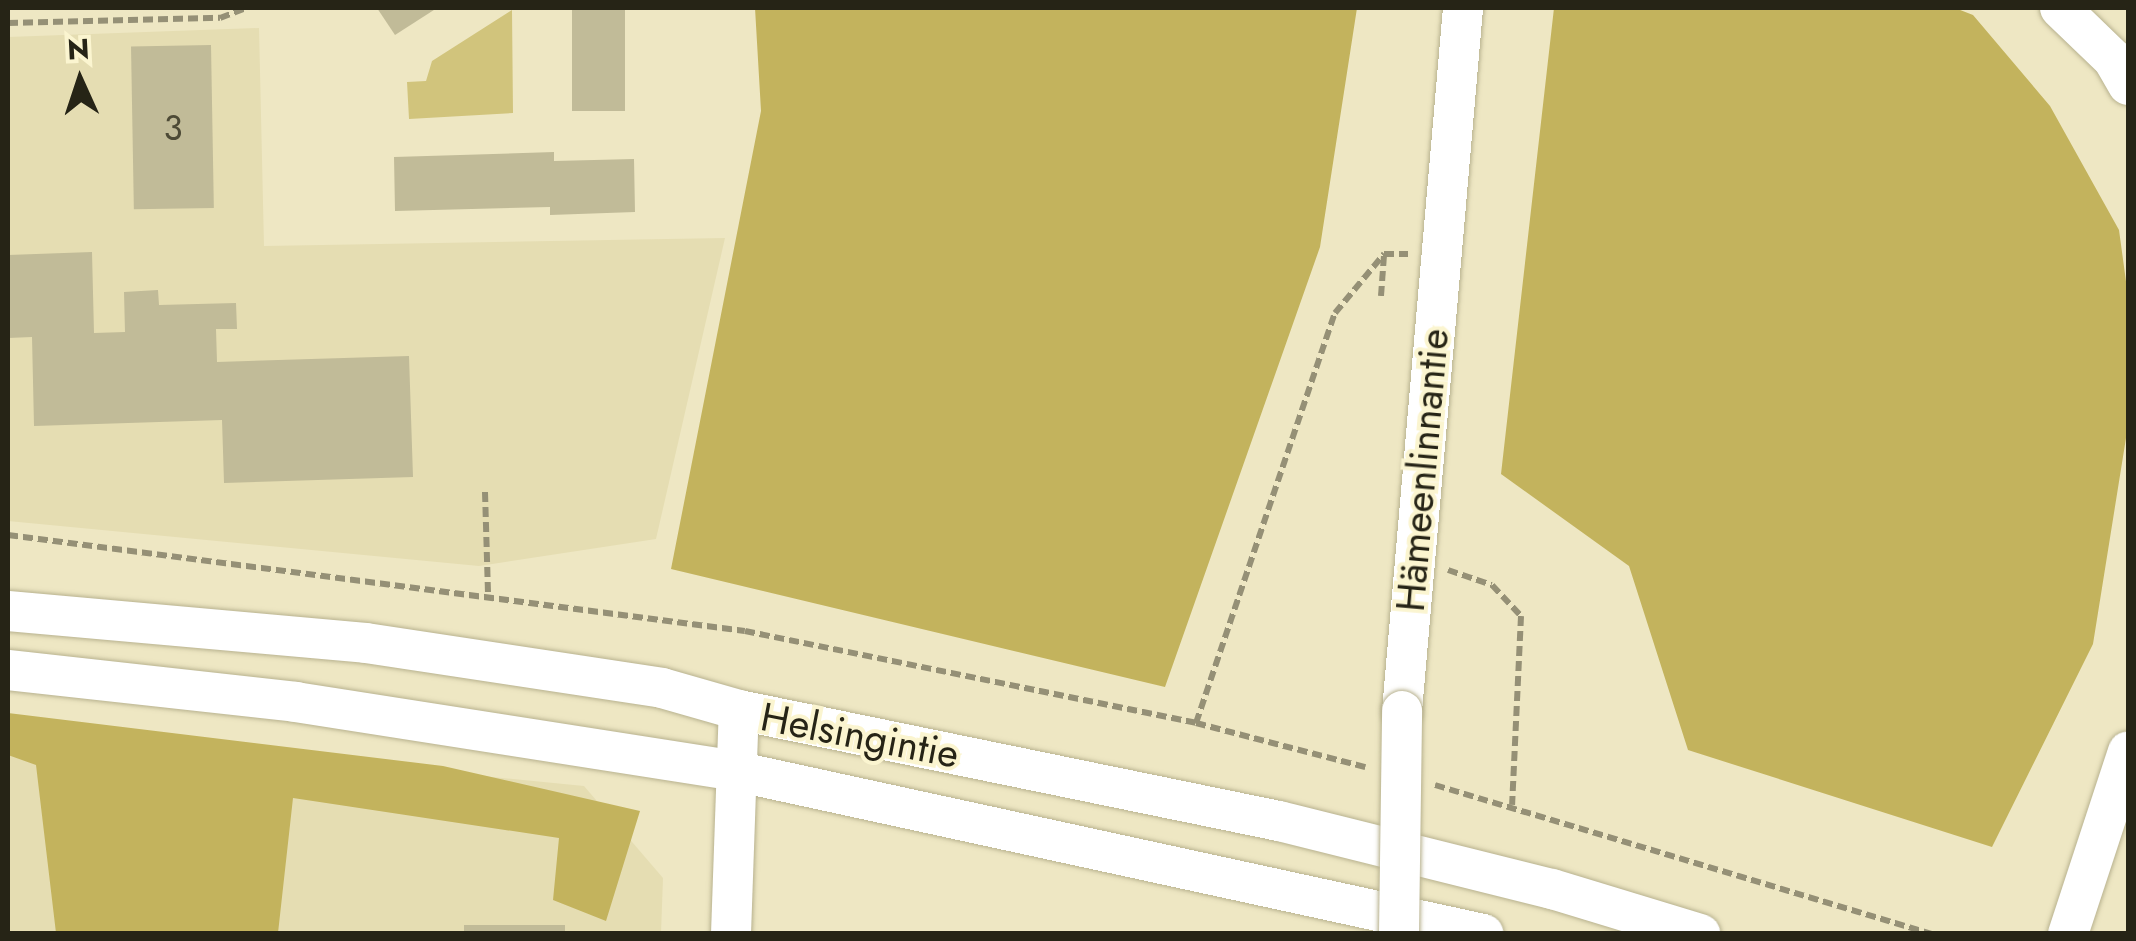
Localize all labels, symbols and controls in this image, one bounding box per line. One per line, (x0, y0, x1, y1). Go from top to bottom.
text: N (66, 28, 91, 71)
north arrow (30, 30, 130, 130)
house number: 3 (163, 107, 183, 149)
street label: Hämeenlinnantie (1386, 327, 1458, 613)
street label: Helsingintie (757, 692, 963, 778)

